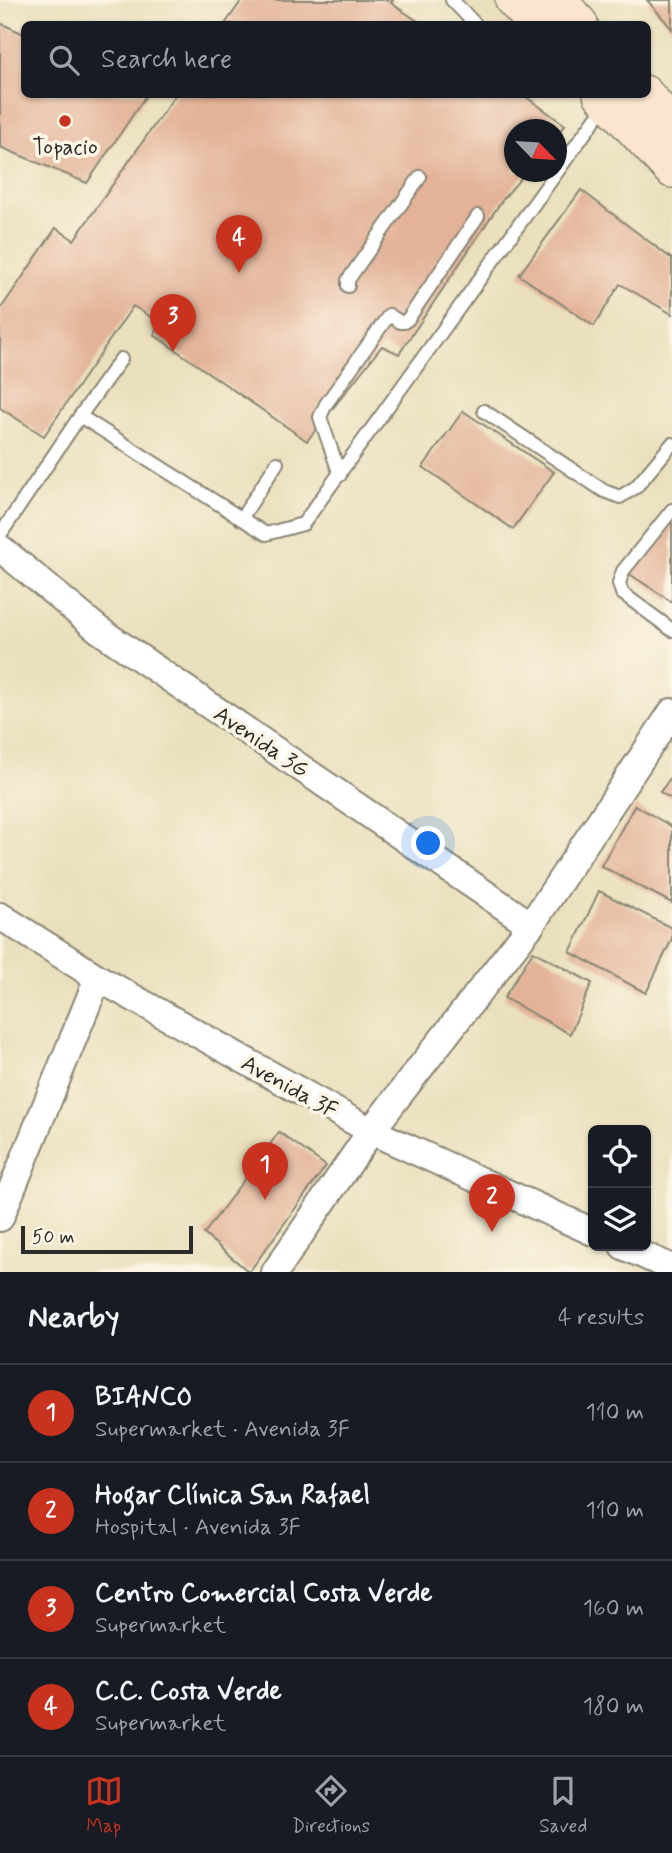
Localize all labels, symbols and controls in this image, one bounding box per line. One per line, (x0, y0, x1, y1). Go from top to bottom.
search box (21, 21, 651, 98)
icon: search (45, 41, 83, 79)
text: Search here (101, 43, 232, 77)
marker: Topacio (57, 113, 73, 129)
north arrow (504, 119, 567, 182)
place label: Topacio (32, 133, 98, 163)
pin: 4 (216, 215, 262, 273)
pin: 3 (150, 294, 196, 352)
street label: Avenida 3G (207, 700, 314, 786)
your location (411, 826, 445, 860)
street label: Avenida 3F (235, 1049, 343, 1127)
map controls (588, 1125, 651, 1251)
button: locate (588, 1125, 651, 1188)
pin: 1 (242, 1142, 288, 1200)
pin: 2 (469, 1174, 515, 1232)
button: layers (588, 1188, 651, 1251)
scale bar (21, 1223, 192, 1255)
text: 50 m (32, 1225, 75, 1250)
text: Nearby (28, 1298, 119, 1337)
text: 4 results (558, 1303, 644, 1333)
text: BIANCO (95, 1381, 192, 1415)
text: 1 (46, 1398, 56, 1428)
text: 110 m (585, 1398, 644, 1428)
text: Supermarket · Avenida 3F (95, 1415, 350, 1445)
text: Hogar Clínica San Rafael (95, 1479, 370, 1513)
text: 2 (45, 1496, 57, 1526)
text: 110 m (585, 1496, 644, 1526)
text: Hospital · Avenida 3F (95, 1513, 301, 1543)
text: Centro Comercial Costa Verde (95, 1577, 433, 1611)
text: 3 (46, 1594, 56, 1624)
text: 160 m (583, 1594, 644, 1624)
text: Supermarket (95, 1611, 226, 1641)
text: C.C. Costa Verde (95, 1675, 282, 1709)
text: 4 (44, 1692, 58, 1722)
text: 180 m (583, 1692, 644, 1722)
text: Supermarket (95, 1709, 226, 1739)
tab: Map (85, 1772, 123, 1839)
tab: Directions (292, 1772, 370, 1839)
tab: Saved (539, 1772, 587, 1839)

